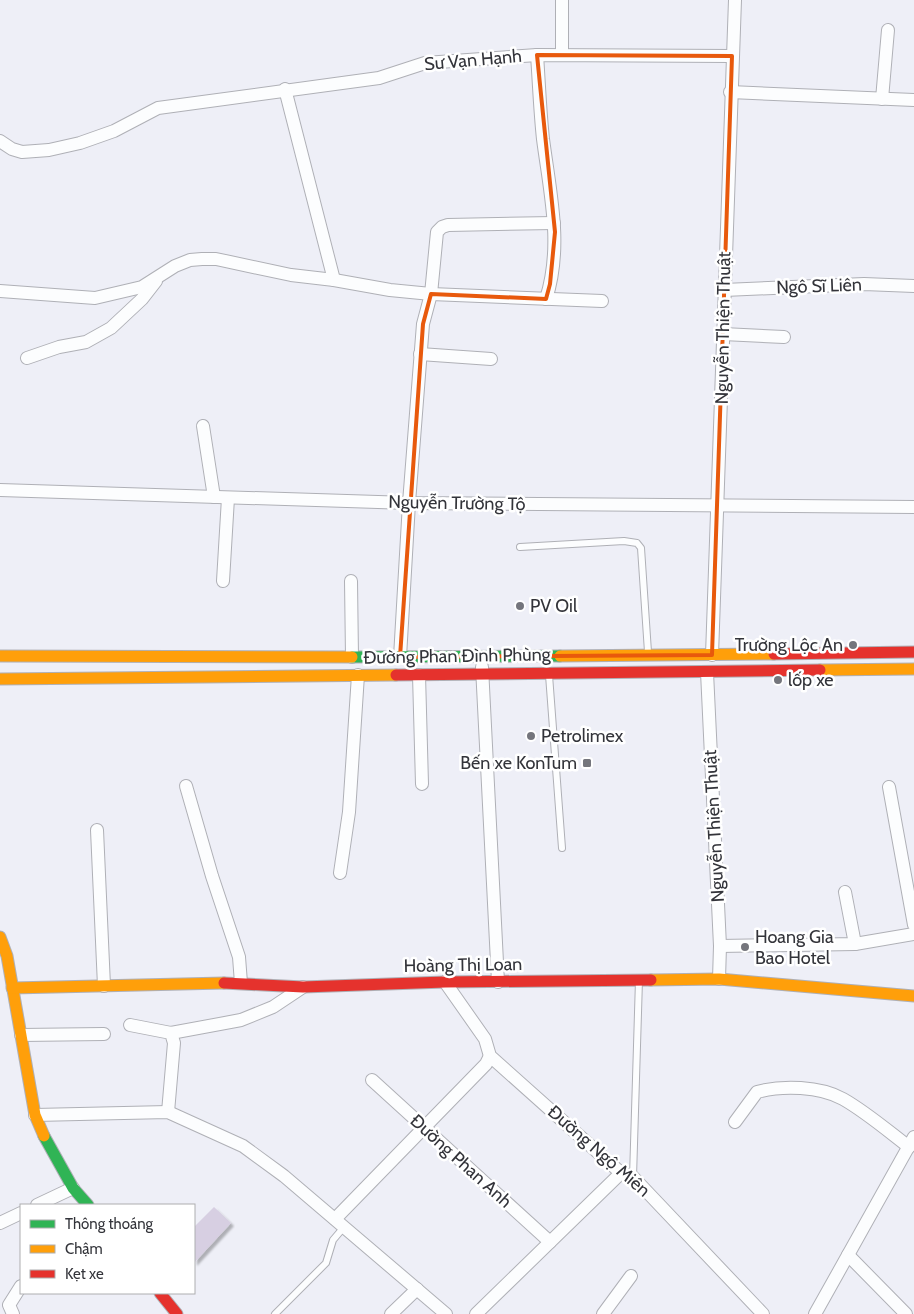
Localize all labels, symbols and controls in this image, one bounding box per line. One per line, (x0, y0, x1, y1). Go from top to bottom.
street label: Sư Vạn Hạnh (423, 45, 523, 75)
street label: Nguyễn Thiện Thuật (711, 252, 735, 404)
street label: Ngô Sĩ Liên (776, 274, 862, 298)
street label: Nguyễn Trường Tộ (388, 491, 526, 515)
place label: PV Oil (530, 595, 578, 617)
marker: PV Oil (514, 600, 526, 612)
place label: Trường Lộc An (735, 634, 843, 656)
marker: Trường Lộc An (847, 639, 859, 651)
street label: Đường Phan Đình Phùng (363, 643, 552, 669)
place label: lốp xe (788, 669, 834, 691)
marker: lốp xe (772, 674, 784, 686)
place label: Petrolimex (541, 725, 624, 747)
marker: Petrolimex (525, 730, 537, 742)
street label: Nguyễn Thiện Thuật (699, 749, 729, 903)
place label: Bến xe KonTum (460, 752, 577, 774)
marker: Bến xe KonTum (581, 757, 593, 769)
place label: Hoang Gia Bao Hotel (755, 926, 834, 969)
marker: Hoang Gia Bao Hotel (739, 941, 751, 953)
street label: Hoàng Thị Loan (404, 953, 522, 977)
street label: Đường Ngộ Miên (543, 1101, 655, 1201)
street label: Đường Phan Anh (406, 1110, 516, 1212)
legend (20, 1204, 195, 1294)
text: Thông thoáng (65, 1215, 154, 1233)
text: Chậm (65, 1240, 103, 1258)
text: Kẹt xe (65, 1265, 104, 1283)

